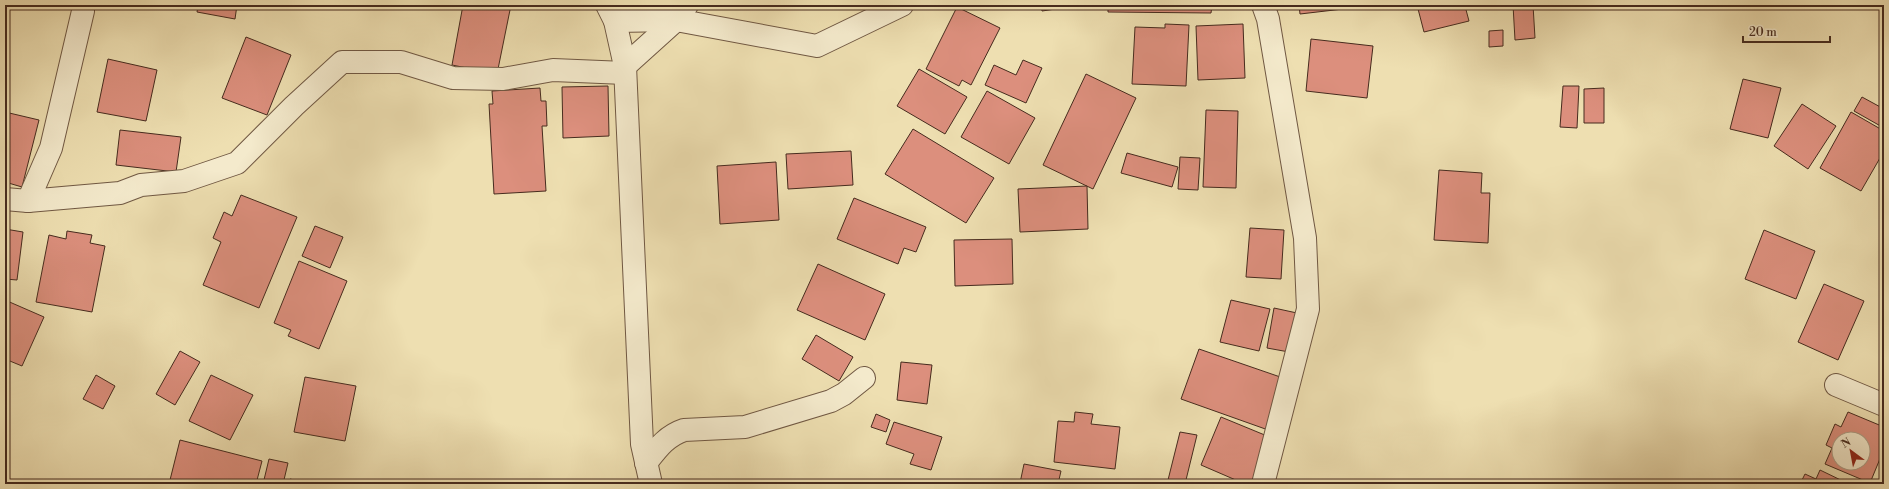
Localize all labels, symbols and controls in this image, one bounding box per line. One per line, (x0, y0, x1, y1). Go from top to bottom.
scale bar (1743, 18, 1830, 44)
text: 20 m (1749, 25, 1777, 40)
north arrow (1831, 431, 1871, 471)
text: N (1839, 435, 1854, 452)

